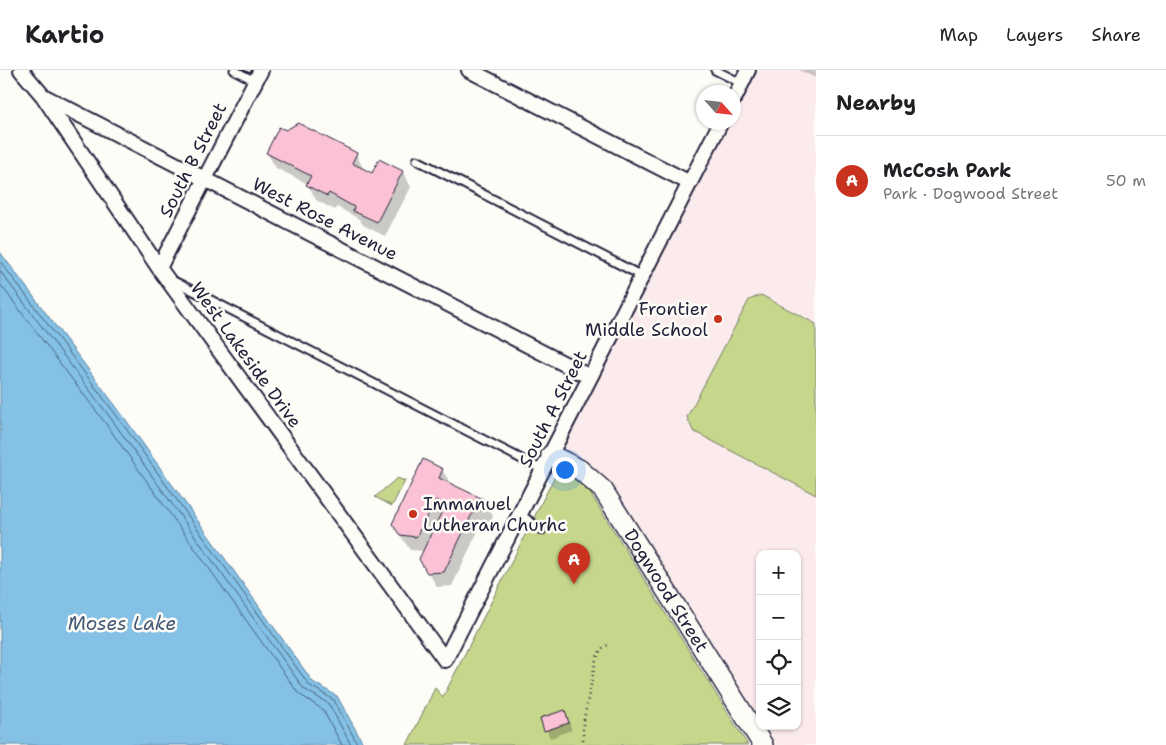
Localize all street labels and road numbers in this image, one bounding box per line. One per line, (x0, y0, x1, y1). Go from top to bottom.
street label: South B Street (154, 98, 232, 221)
street label: West Rose Avenue (248, 172, 402, 266)
street label: West Lakeside Drive (185, 277, 307, 433)
street label: South A Street (513, 346, 593, 472)
street label: Dogwood Street (618, 524, 714, 657)

